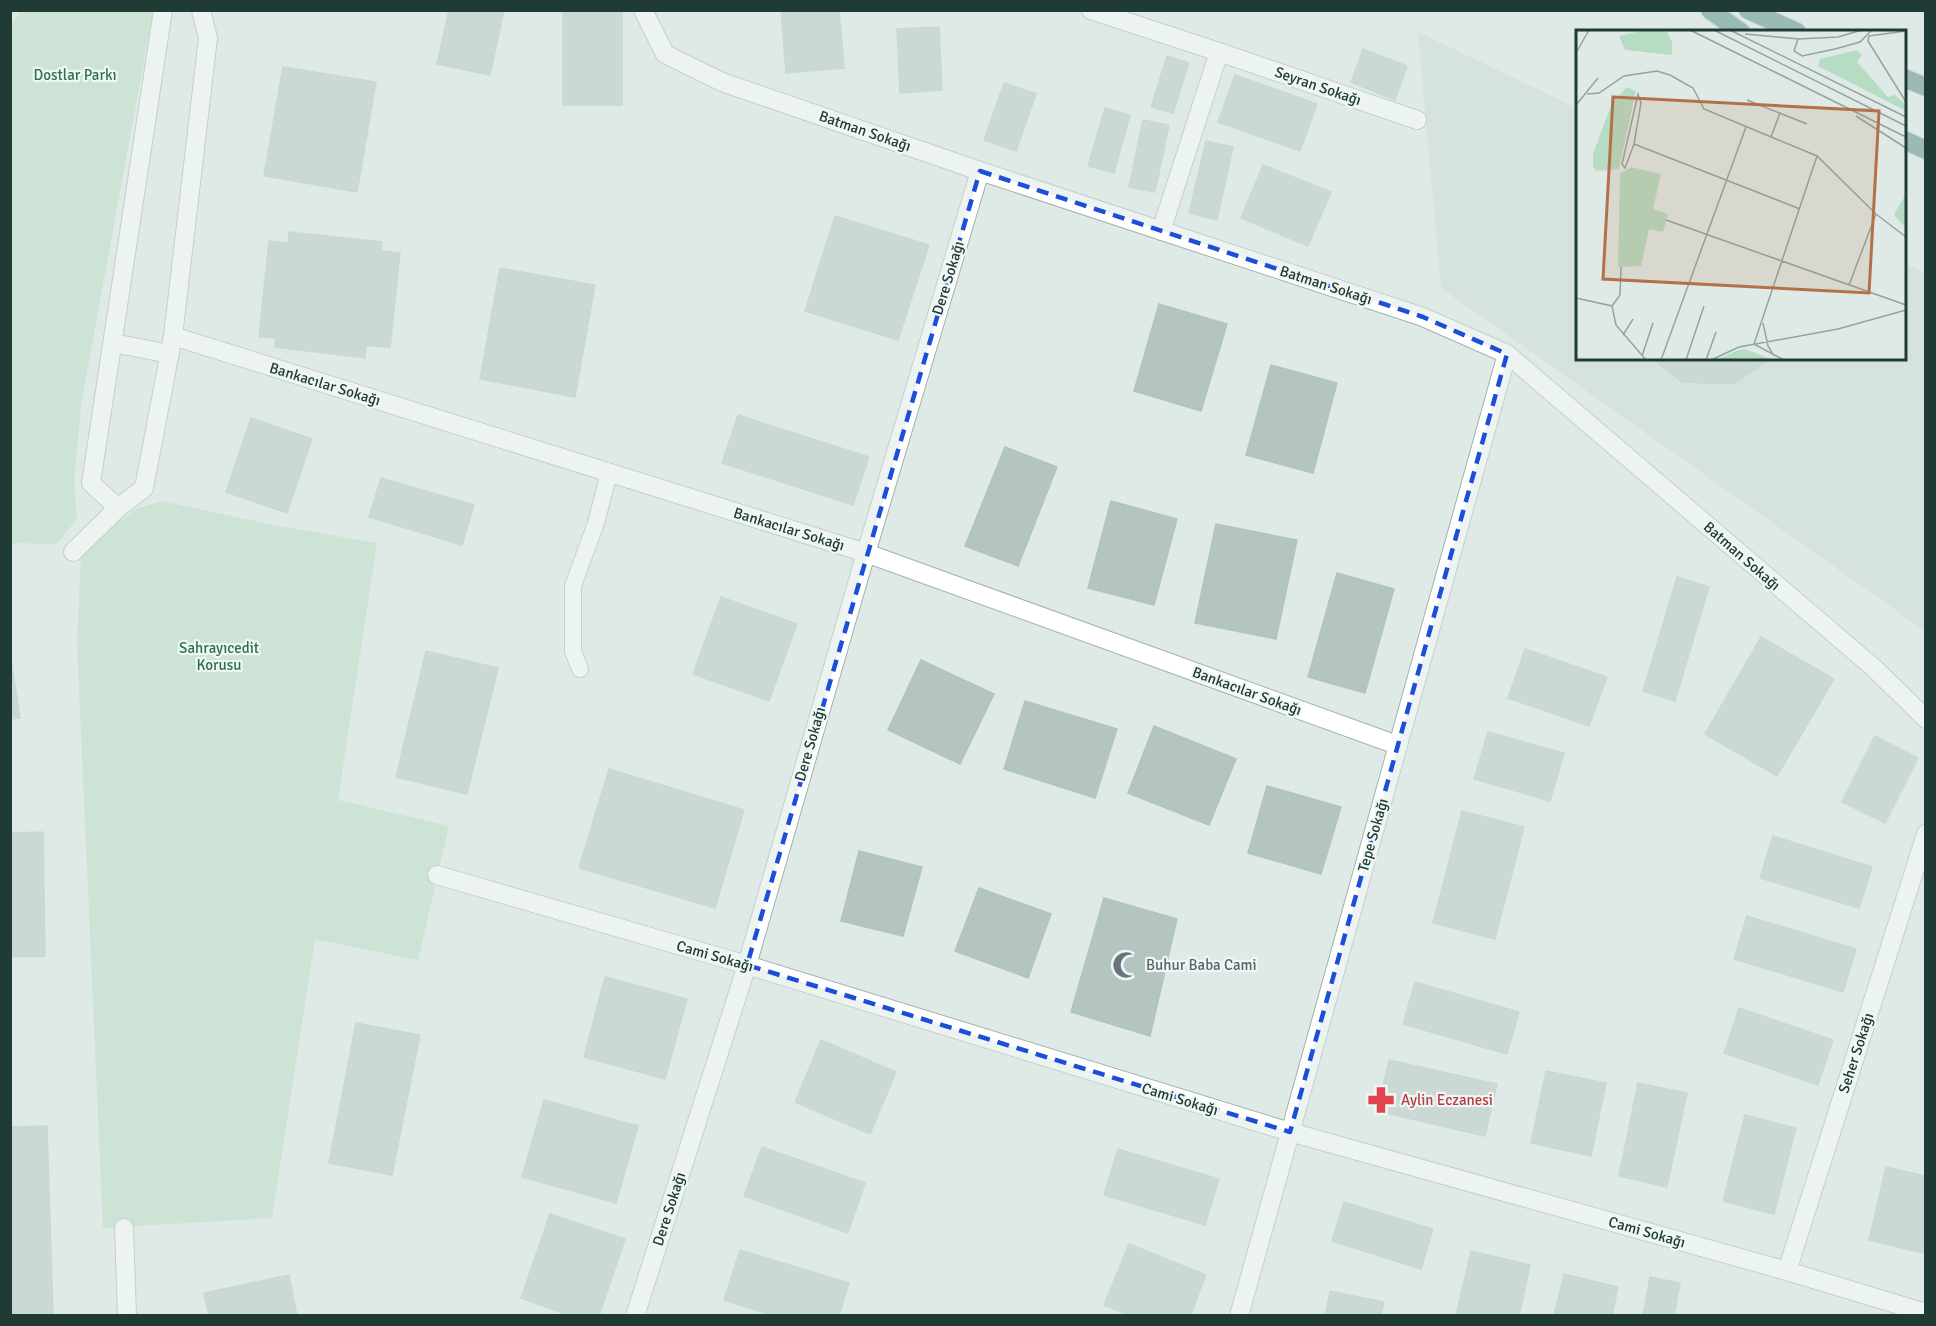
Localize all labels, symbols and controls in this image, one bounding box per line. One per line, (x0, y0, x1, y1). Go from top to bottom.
inset map (1576, 30, 1906, 360)
street label: Seyran Sokağı (1272, 63, 1364, 109)
park label: Dostlar Parkı (34, 66, 116, 84)
street label: Batman Sokağı (817, 107, 913, 155)
street label: Dere Sokağı (928, 239, 968, 317)
street label: Batman Sokağı (1278, 262, 1374, 308)
street label: Bankacılar Sokağı (267, 359, 383, 409)
street label: Bankacılar Sokağı (731, 504, 847, 554)
street label: Batman Sokağı (1700, 518, 1784, 594)
park label: Sahrayıcedit Korusu (179, 639, 259, 674)
street label: Bankacılar Sokağı (1190, 663, 1304, 719)
street label: Dere Sokağı (791, 705, 829, 783)
street label: Tepe Sokağı (1354, 796, 1392, 874)
street label: Cami Sokağı (675, 936, 755, 976)
mosque icon: Buhur Baba Cami (1111, 950, 1141, 980)
place label: Buhur Baba Cami (1146, 956, 1257, 974)
street label: Seher Sokağı (1835, 1010, 1877, 1096)
street label: Cami Sokağı (1140, 1079, 1220, 1119)
pharmacy icon: Aylin Eczanesi (1366, 1085, 1396, 1115)
place label: Aylin Eczanesi (1401, 1091, 1493, 1109)
street label: Dere Sokağı (649, 1170, 689, 1248)
street label: Cami Sokağı (1607, 1212, 1687, 1252)

